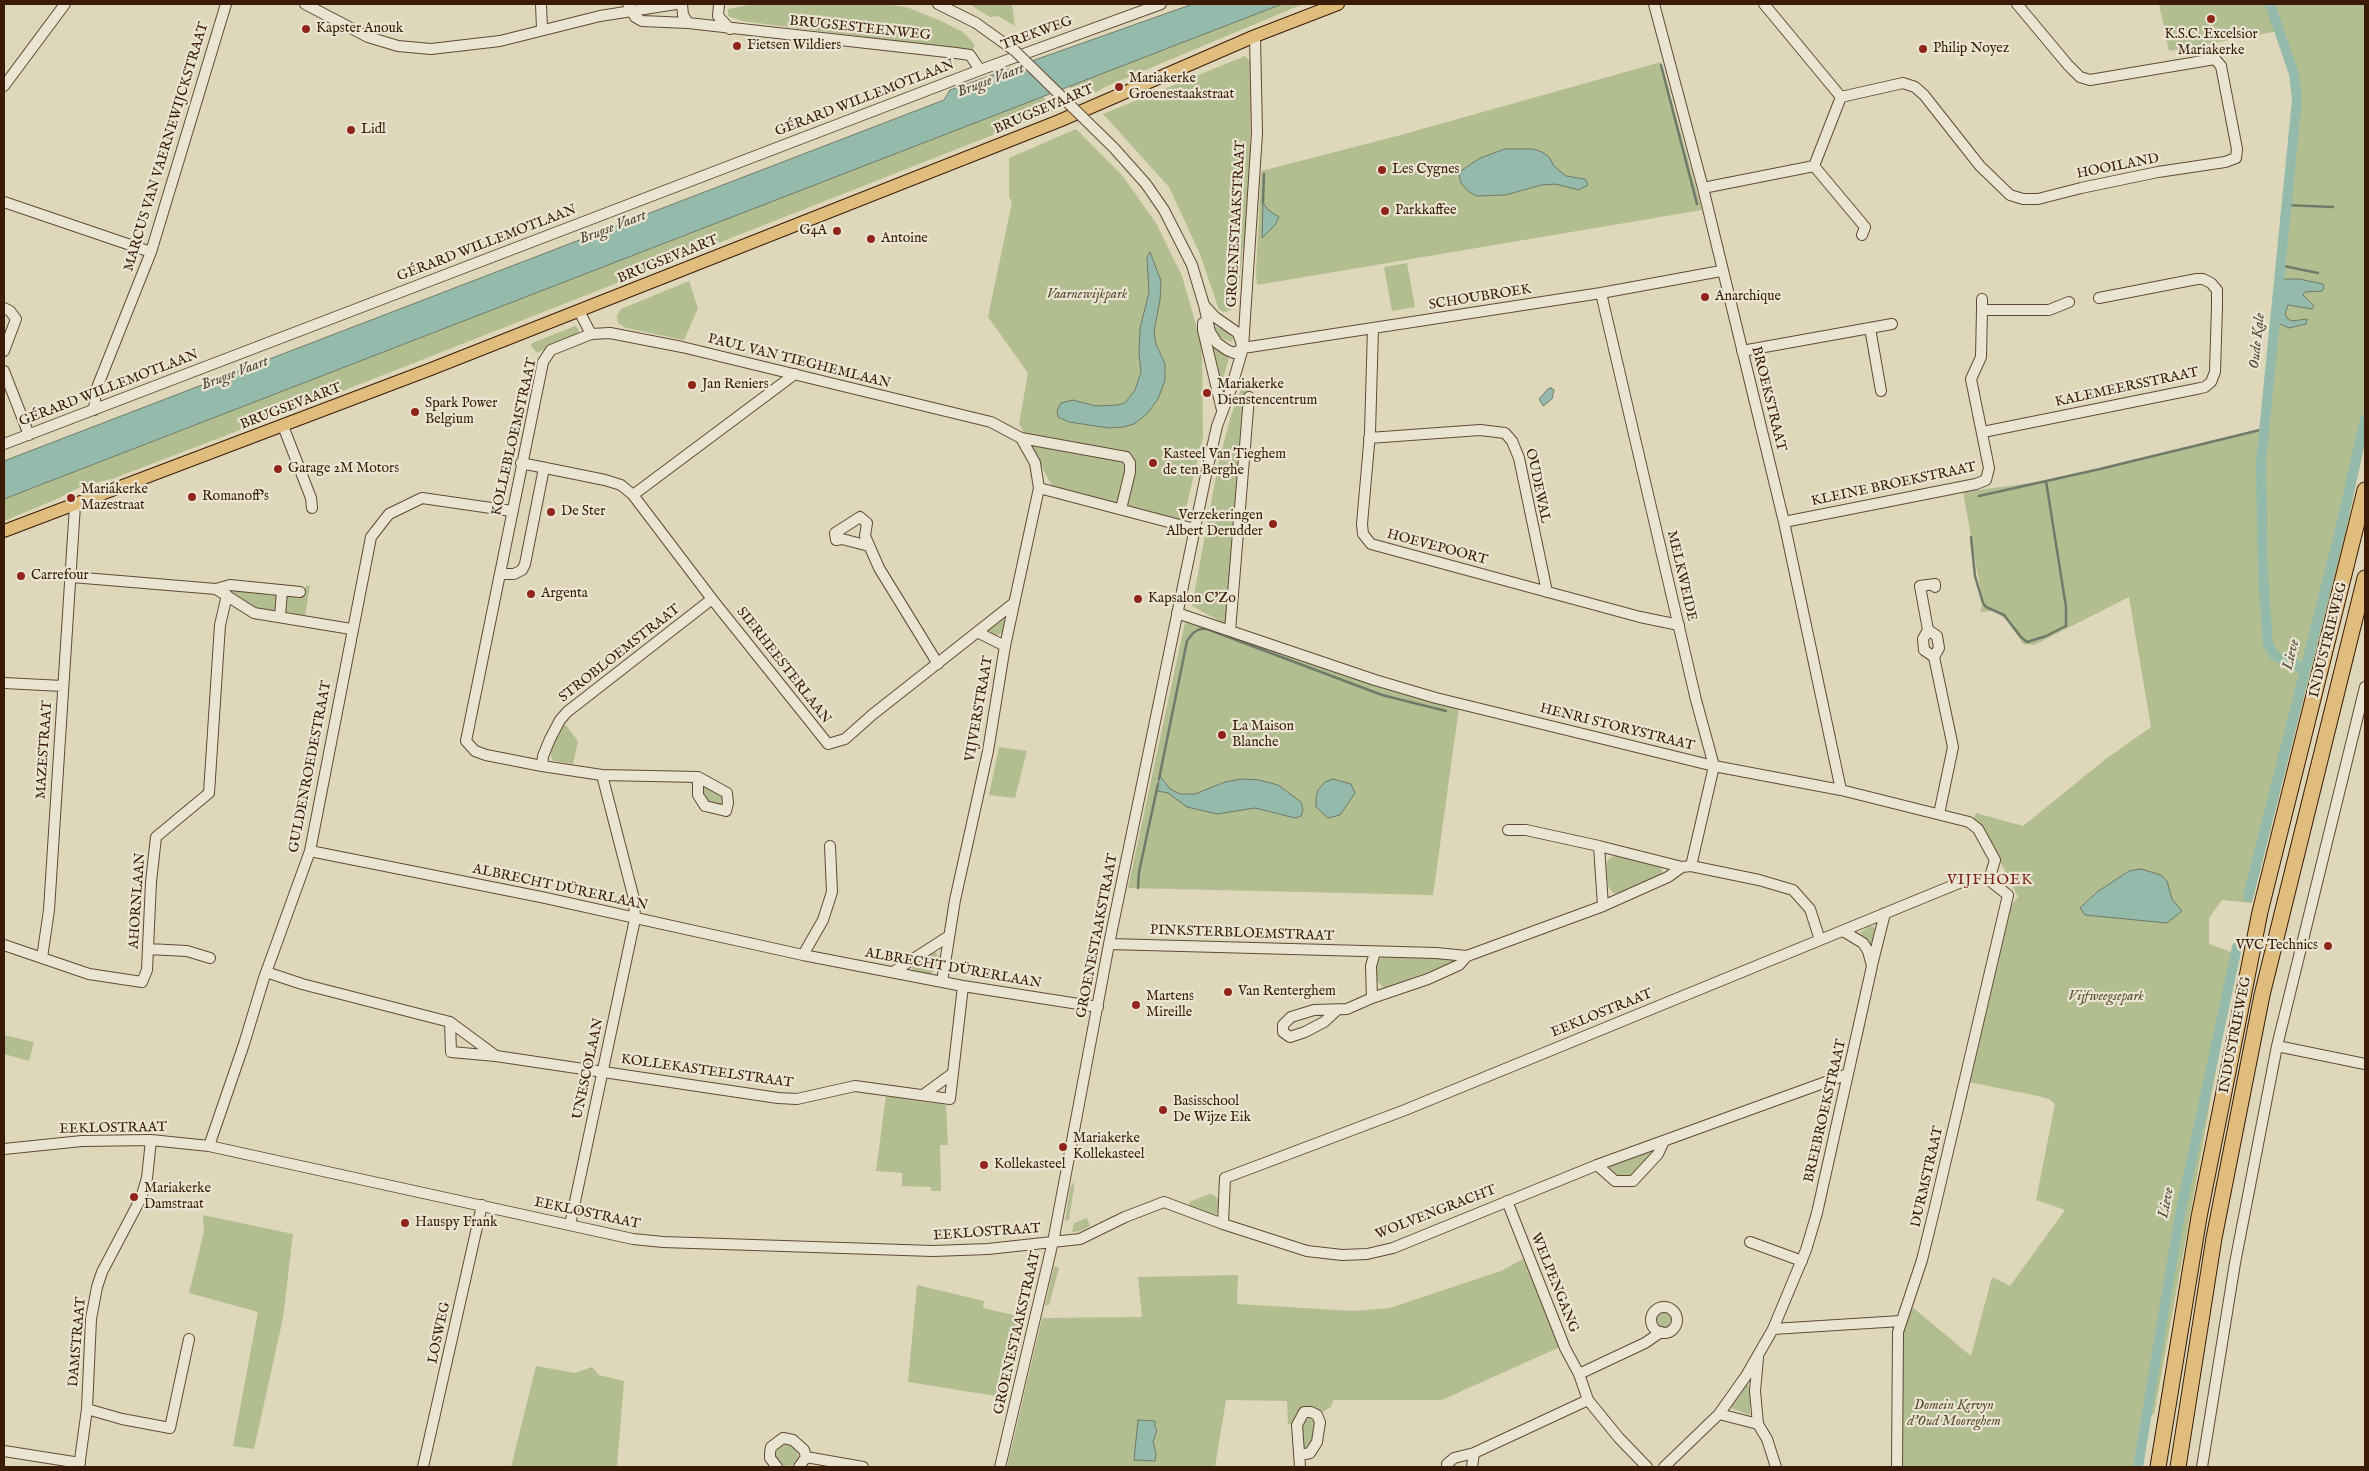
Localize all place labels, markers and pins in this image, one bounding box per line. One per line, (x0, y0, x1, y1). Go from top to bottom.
marker: K.S.C. Excelsior Mariakerke (2205, 13, 2217, 25)
place label: Kapster Anouk (316, 21, 403, 37)
marker: Kapster Anouk (300, 23, 312, 35)
place label: K.S.C. Excelsior Mariakerke (2164, 27, 2258, 59)
place label: Fietsen Wildiers (747, 38, 841, 54)
marker: Fietsen Wildiers (731, 40, 743, 52)
place label: Philip Noyez (1933, 41, 2009, 57)
marker: Philip Noyez (1917, 43, 1929, 55)
place label: Mariakerke Groenestaakstraat (1129, 71, 1234, 104)
marker: Mariakerke Groenestaakstraat (1113, 81, 1125, 93)
place label: Lidl (361, 122, 386, 138)
marker: Lidl (345, 124, 357, 136)
place label: Les Cygnes (1392, 162, 1459, 178)
marker: Les Cygnes (1376, 164, 1388, 176)
place label: Parkkaffee (1395, 203, 1456, 219)
marker: Parkkaffee (1379, 205, 1391, 217)
place label: G4A (800, 223, 827, 239)
marker: G4A (831, 225, 843, 237)
place label: Antoine (881, 231, 928, 247)
marker: Antoine (865, 233, 877, 245)
place label: Anarchique (1715, 289, 1781, 305)
marker: Anarchique (1699, 291, 1711, 303)
place label: Jan Reniers (702, 377, 769, 393)
place label: Mariakerke Dienstencentrum (1217, 377, 1317, 410)
marker: Jan Reniers (686, 379, 698, 391)
marker: Mariakerke Dienstencentrum (1201, 387, 1213, 399)
place label: Spark Power Belgium (425, 396, 497, 428)
marker: Spark Power Belgium (409, 406, 421, 418)
place label: Kasteel Van Tieghem de ten Berghe (1163, 447, 1286, 480)
marker: Kasteel Van Tieghem de ten Berghe (1147, 457, 1159, 469)
place label: Garage 2M Motors (288, 461, 399, 477)
marker: Garage 2M Motors (272, 463, 284, 475)
place label: Mariakerke Mazestraat (81, 482, 148, 514)
place label: Romanoff's (202, 489, 269, 505)
marker: Romanoff's (186, 491, 198, 503)
marker: Mariakerke Mazestraat (65, 492, 77, 504)
place label: De Ster (561, 504, 605, 520)
marker: De Ster (545, 506, 557, 518)
place label: Verzekeringen Albert Derudder (1166, 508, 1263, 540)
marker: Verzekeringen Albert Derudder (1267, 518, 1279, 530)
place label: Carrefour (31, 568, 89, 584)
marker: Carrefour (15, 570, 27, 582)
place label: Argenta (541, 586, 588, 602)
marker: Argenta (525, 588, 537, 600)
place label: Kapsalon C'Zo (1148, 591, 1236, 607)
marker: Kapsalon C'Zo (1132, 593, 1144, 605)
place label: La Maison Blanche (1232, 719, 1294, 752)
marker: La Maison Blanche (1216, 729, 1228, 741)
place label: VVC Technics (2236, 938, 2318, 954)
marker: VVC Technics (2322, 940, 2334, 952)
place label: Van Renterghem (1238, 984, 1336, 1000)
marker: Van Renterghem (1222, 986, 1234, 998)
place label: Martens Mireille (1146, 989, 1194, 1022)
marker: Martens Mireille (1130, 999, 1142, 1011)
place label: Basisschool De Wijze Eik (1173, 1094, 1251, 1126)
marker: Basisschool De Wijze Eik (1157, 1104, 1169, 1116)
place label: Mariakerke Kollekasteel (1073, 1131, 1145, 1164)
marker: Mariakerke Kollekasteel (1057, 1141, 1069, 1153)
place label: Kollekasteel (994, 1157, 1066, 1173)
marker: Kollekasteel (978, 1159, 990, 1171)
place label: Mariakerke Damstraat (144, 1181, 211, 1214)
marker: Mariakerke Damstraat (128, 1191, 140, 1203)
place label: Hauspy Frank (415, 1215, 497, 1231)
marker: Hauspy Frank (399, 1217, 411, 1229)

